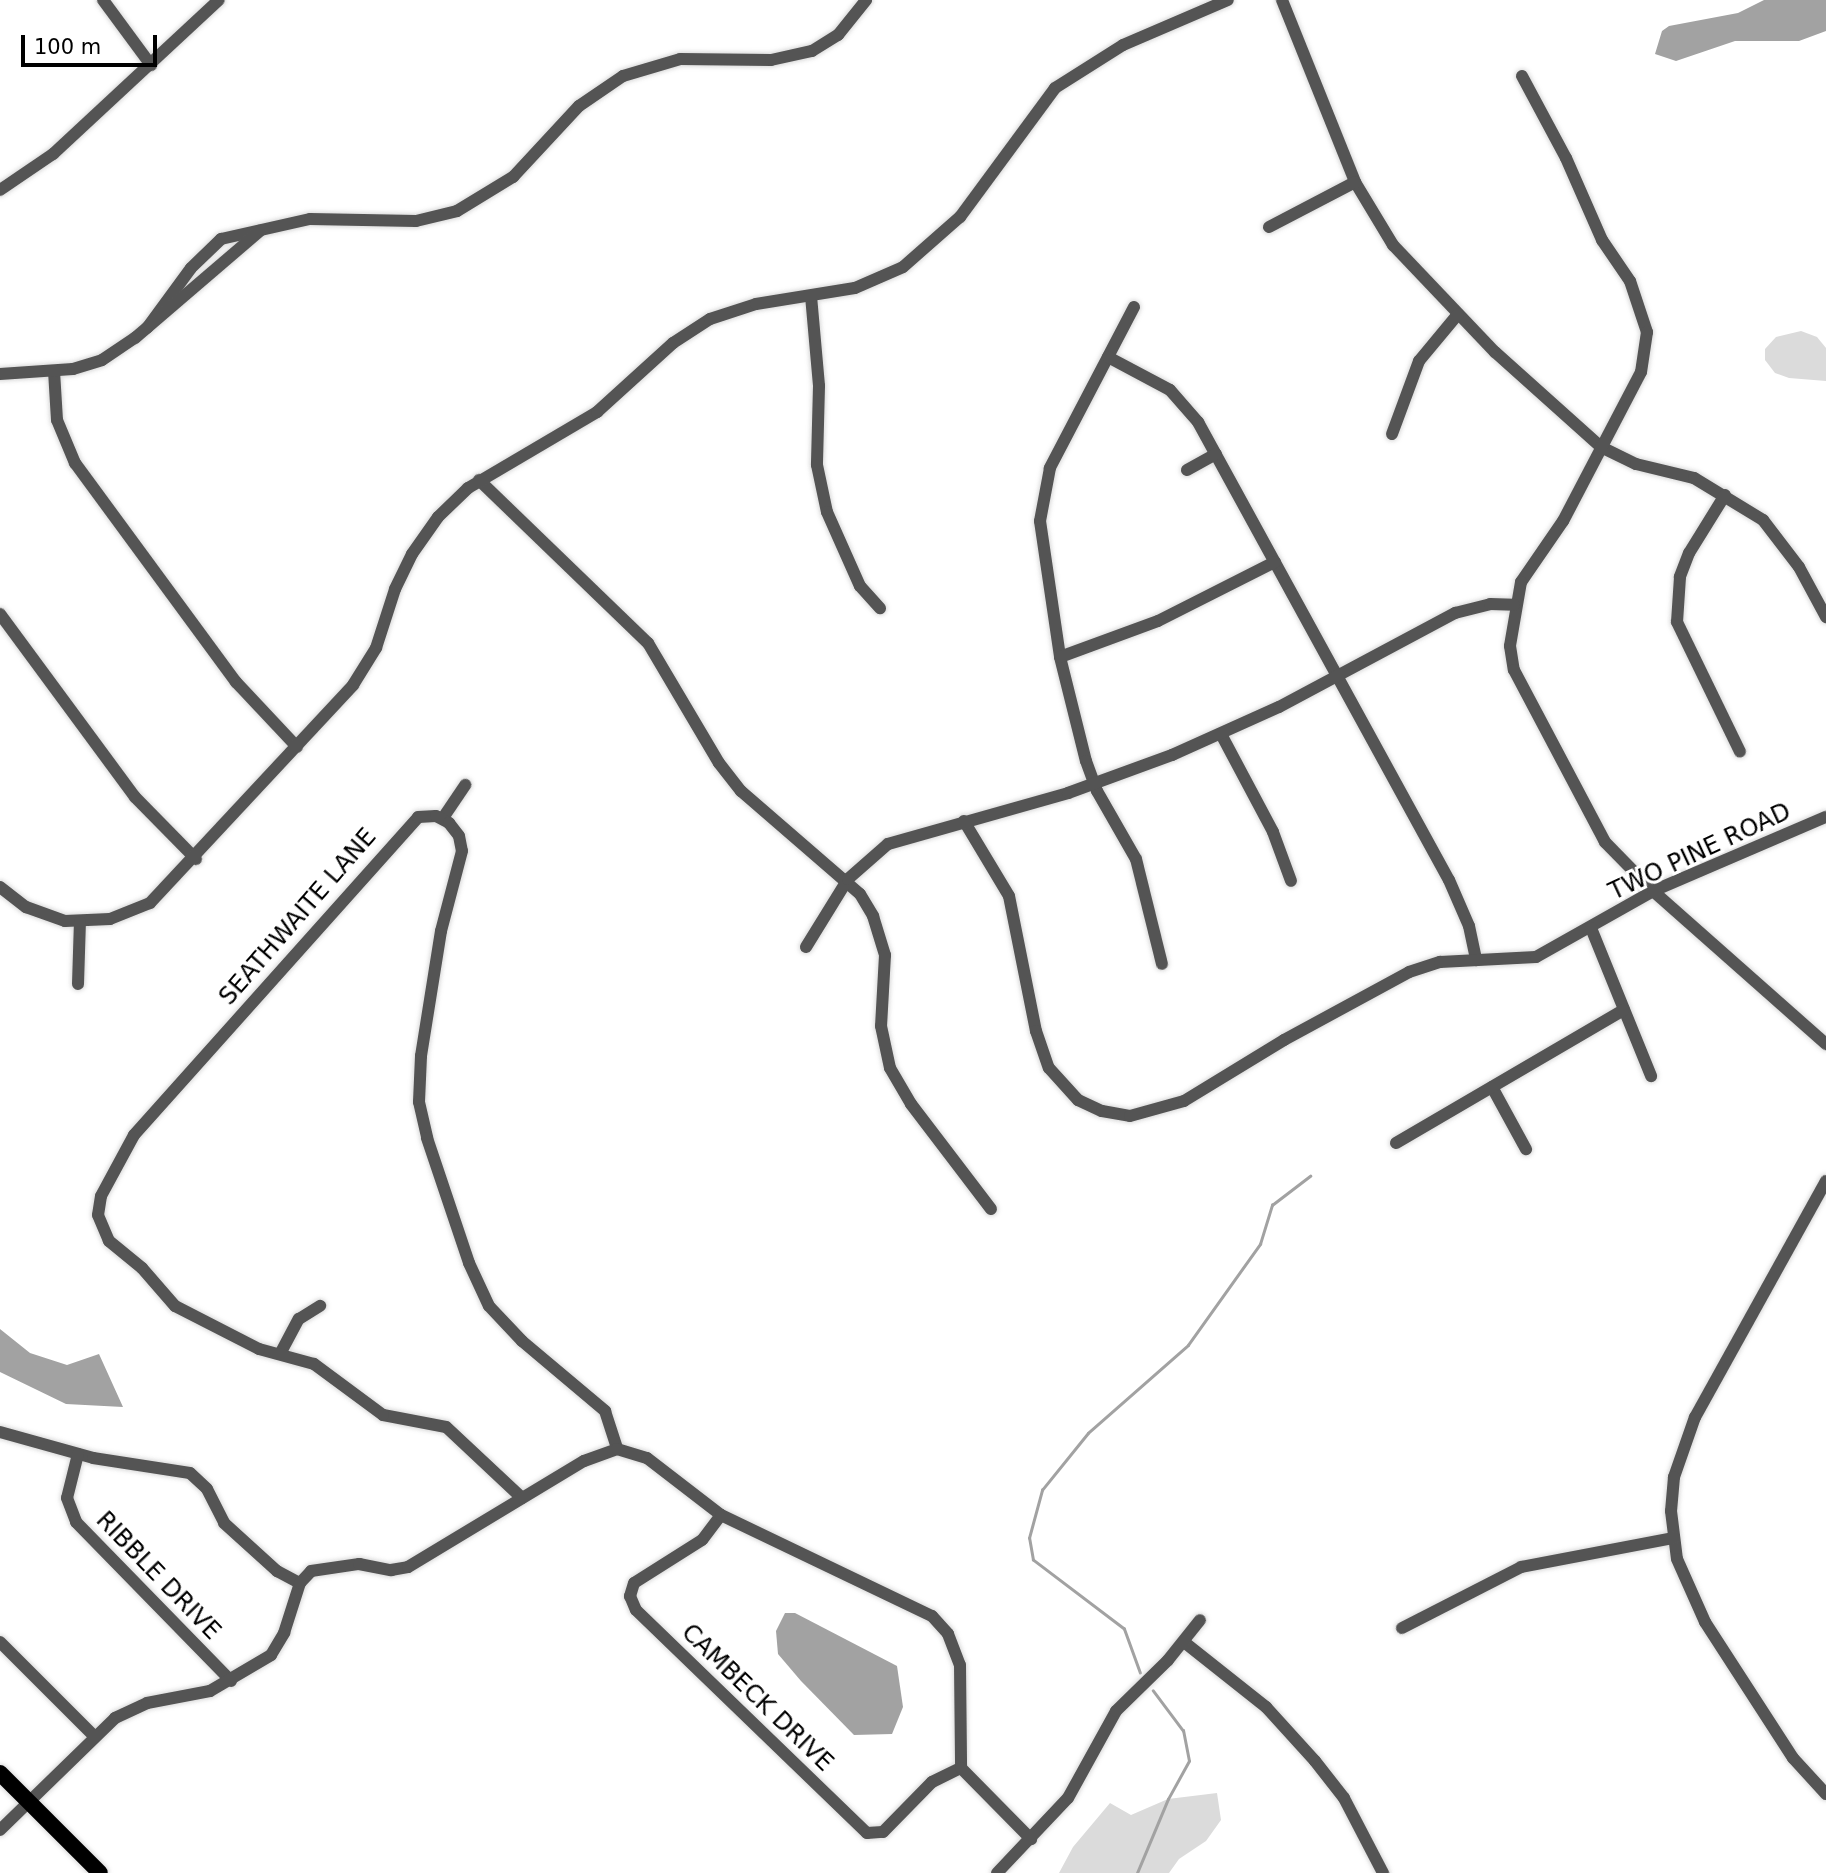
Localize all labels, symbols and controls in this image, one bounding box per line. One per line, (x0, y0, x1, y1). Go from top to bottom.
scale bar (24, 21, 161, 65)
text: 100 m (34, 35, 101, 59)
street label: TWO PINE ROAD (1605, 797, 1795, 907)
street label: SEATHWAITE LANE (213, 823, 383, 1011)
street label: RIBBLE DRIVE (90, 1506, 226, 1646)
street label: CAMBECK DRIVE (675, 1618, 839, 1778)

